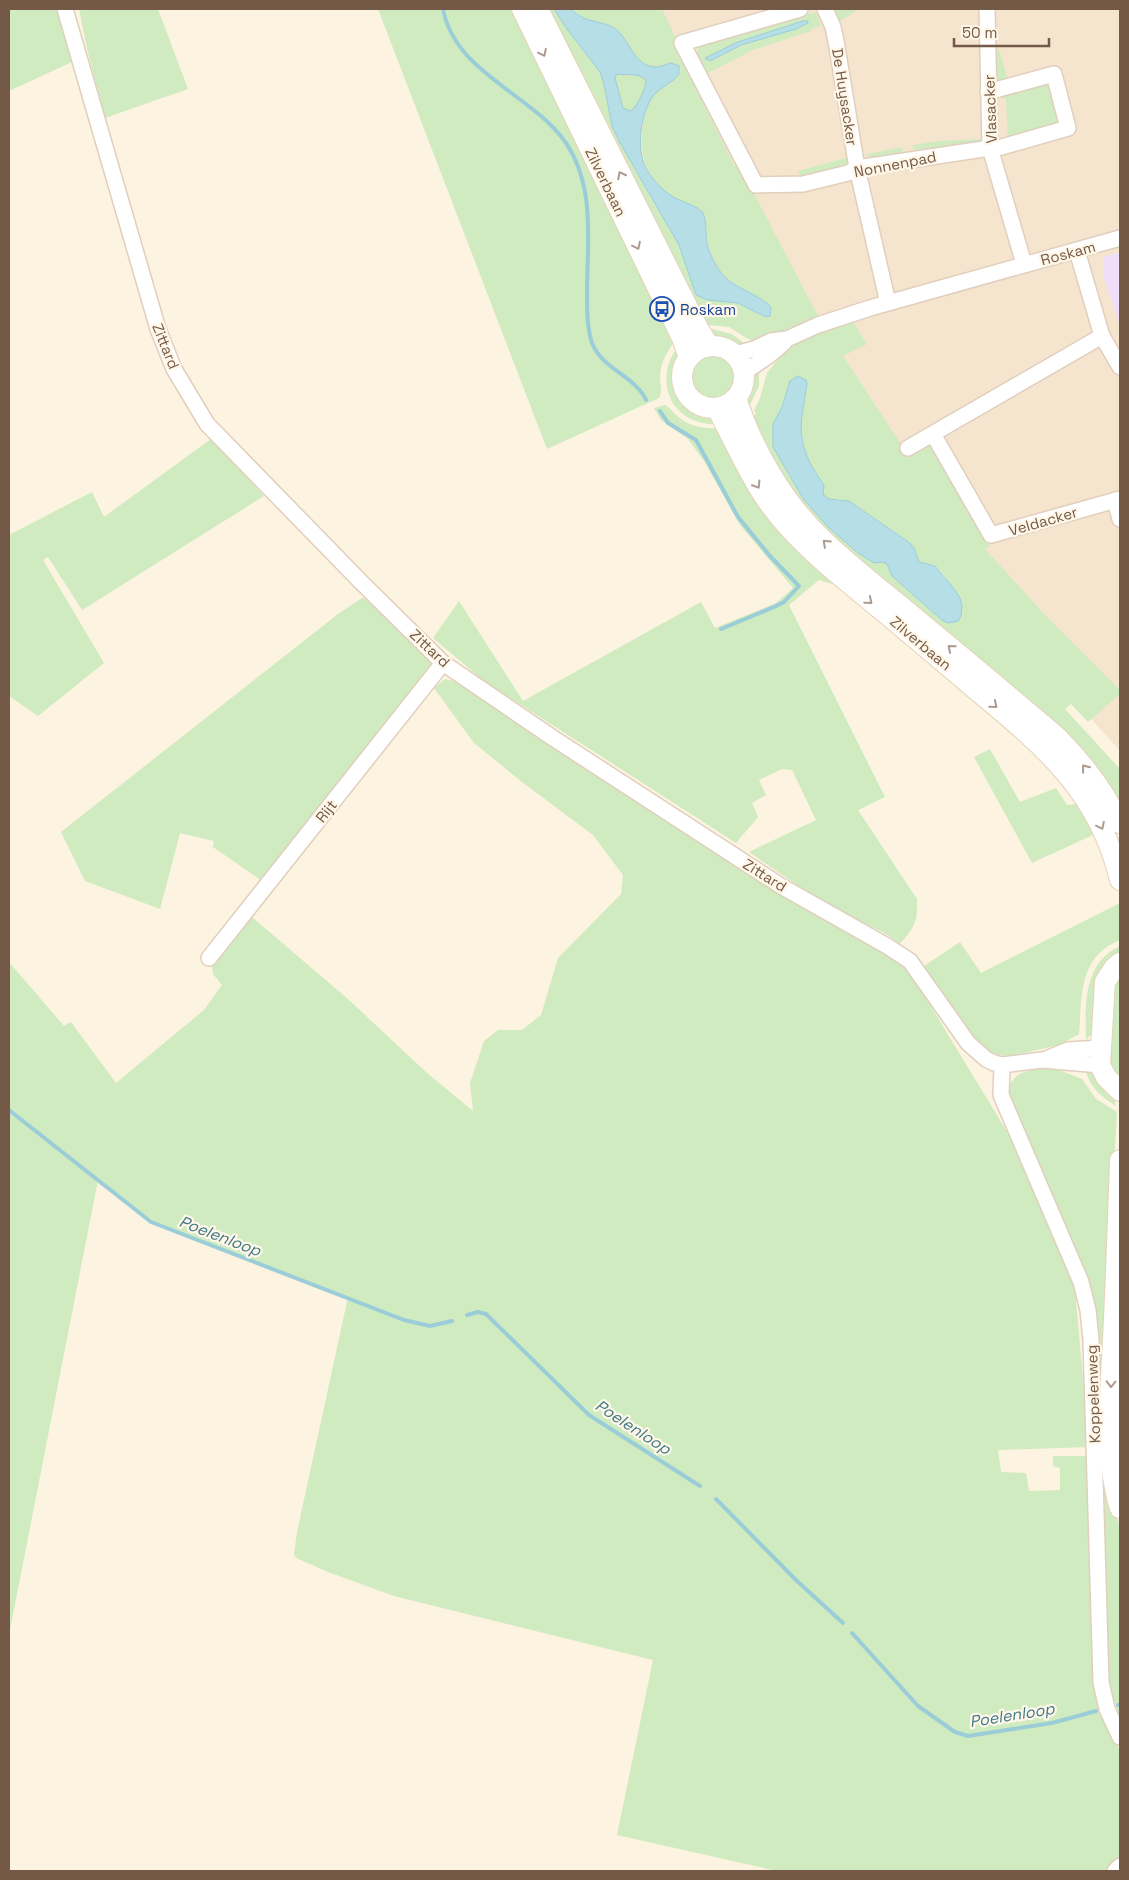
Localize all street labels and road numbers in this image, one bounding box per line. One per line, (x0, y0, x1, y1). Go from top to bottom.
street label: De Huysacker (828, 47, 862, 147)
street label: Vlasacker (979, 74, 1001, 144)
street label: Zilverbaan (581, 144, 631, 220)
street label: Nonnenpad (852, 147, 938, 181)
street label: Roskam (1038, 237, 1098, 269)
street label: Zittard (148, 320, 184, 372)
street label: Veldacker (1006, 502, 1080, 540)
street label: Zilverbaan (886, 612, 956, 674)
street label: Zittard (406, 625, 454, 671)
street label: Rijt (311, 796, 341, 826)
street label: Zittard (740, 854, 790, 896)
street label: Koppelenweg (1082, 1345, 1104, 1443)

